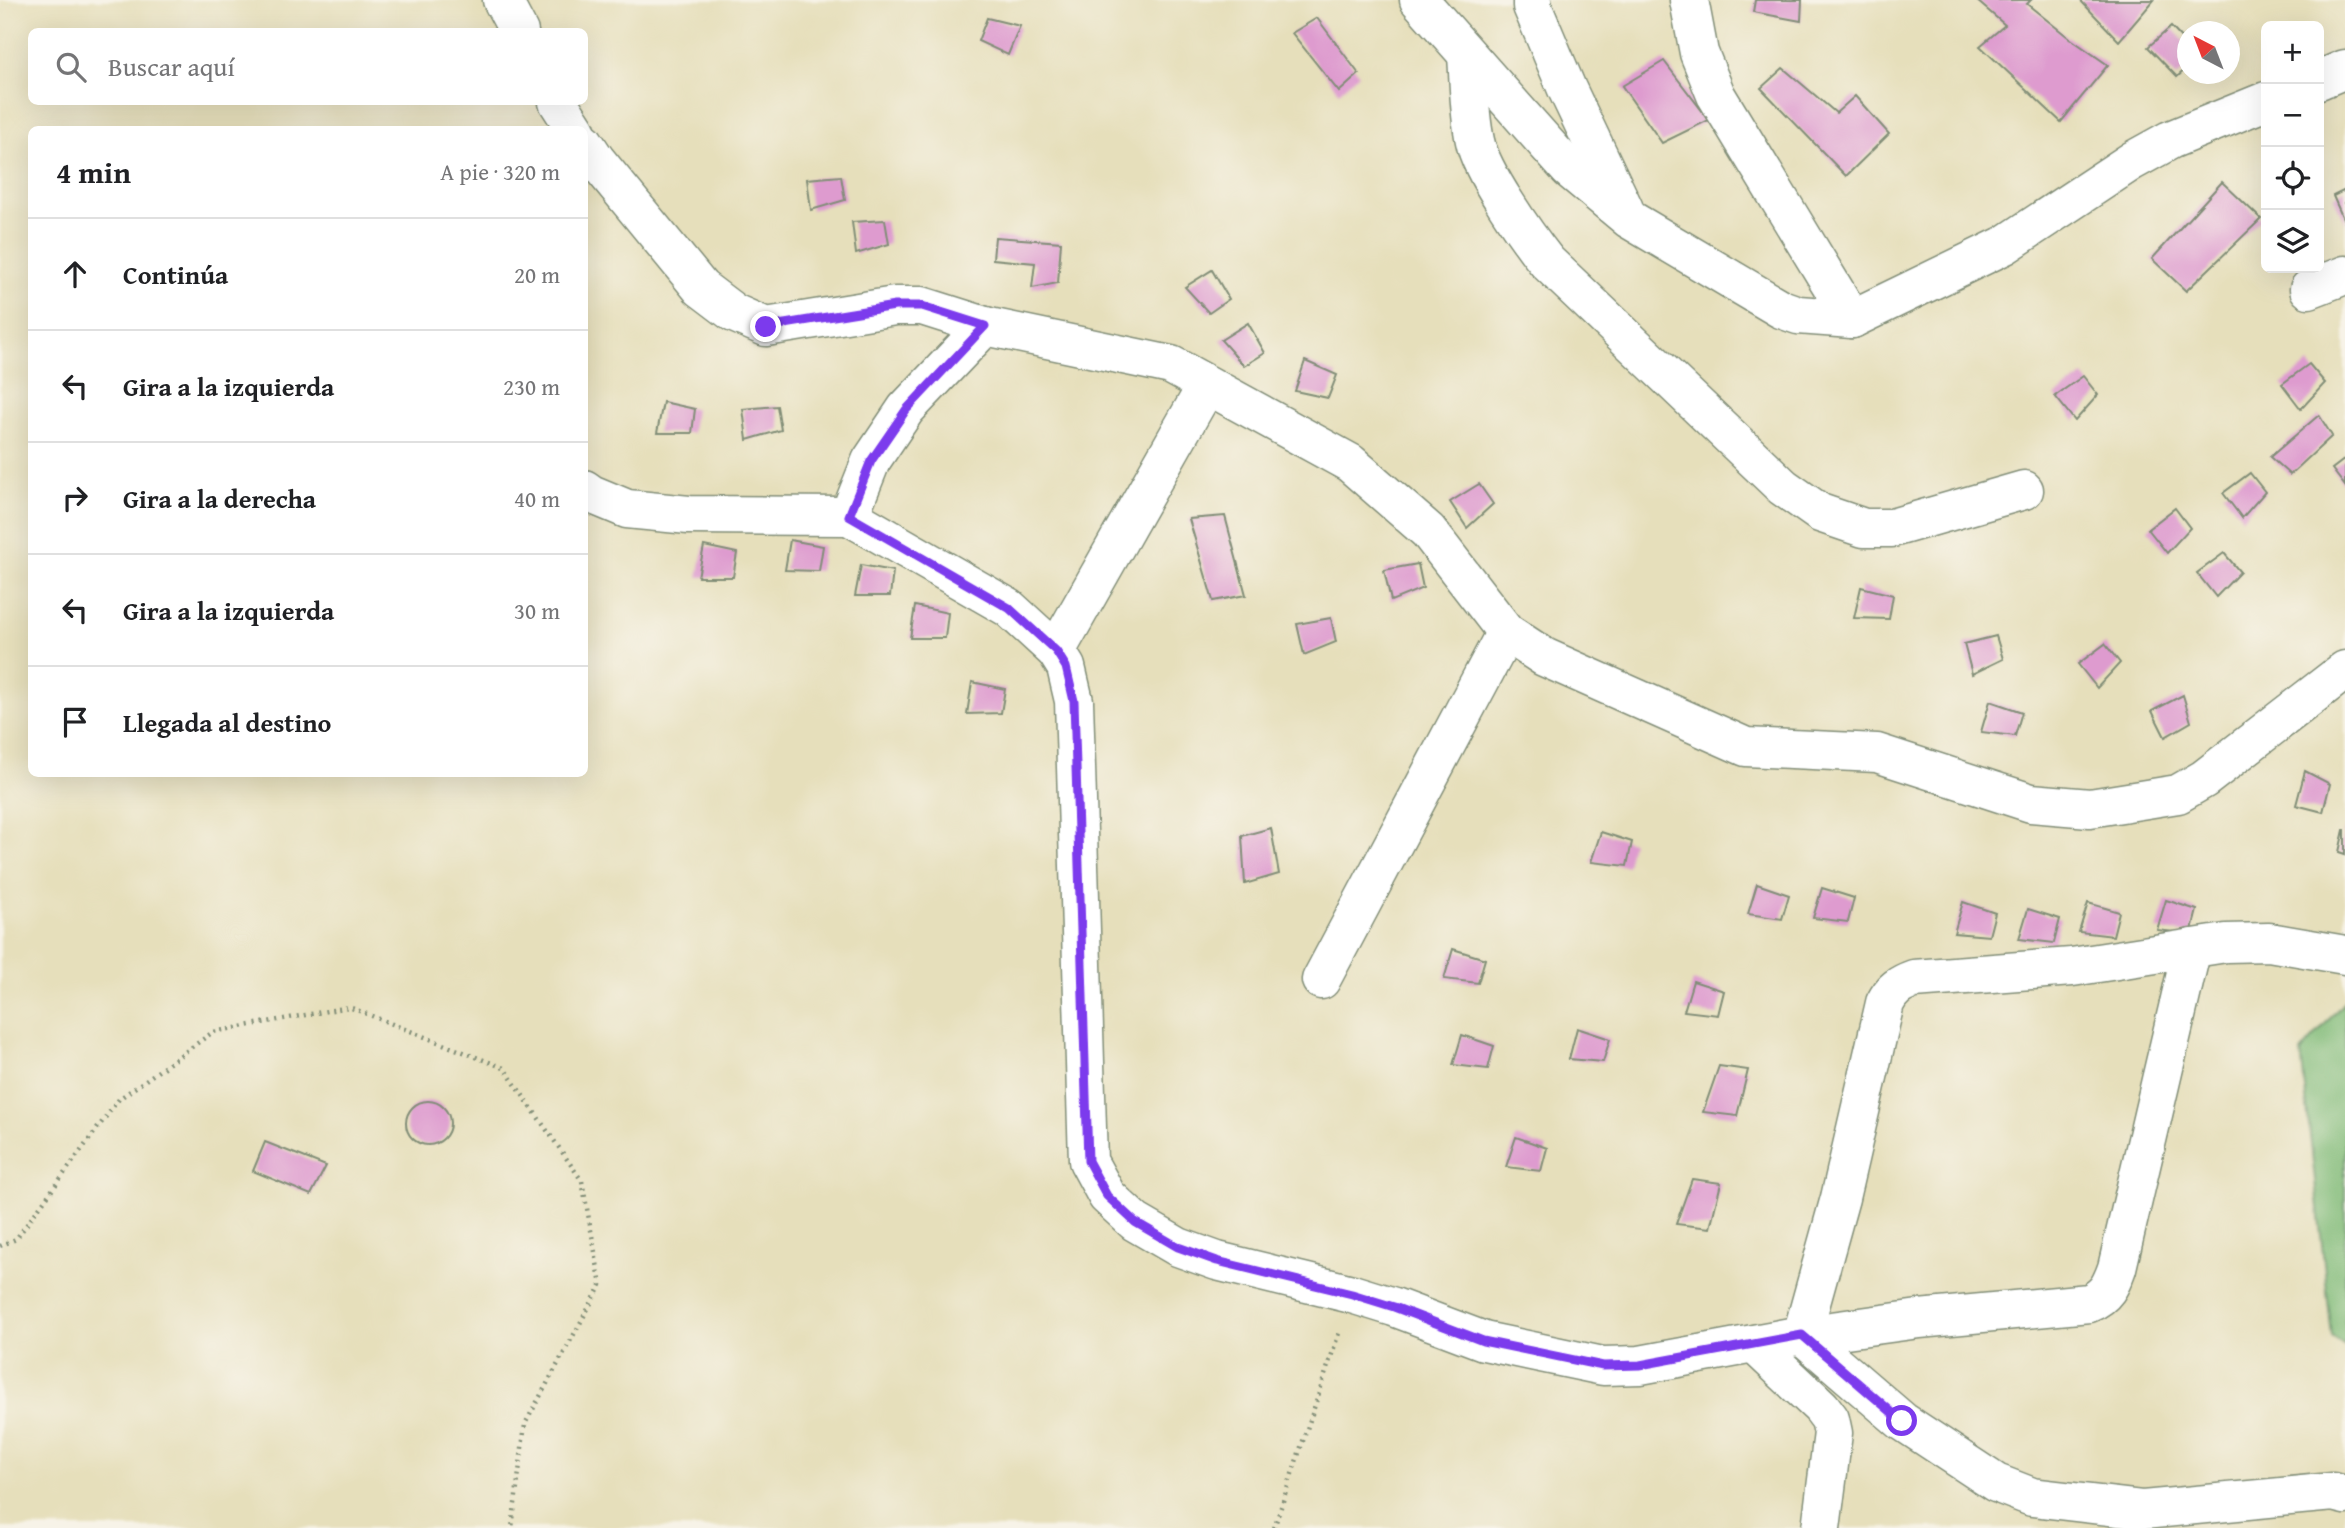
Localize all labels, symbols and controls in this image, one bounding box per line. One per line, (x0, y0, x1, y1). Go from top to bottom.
north arrow (2177, 21, 2240, 84)
map controls (2261, 21, 2324, 273)
button: + (2261, 21, 2324, 84)
search box (28, 28, 588, 105)
text: Buscar aquí (108, 47, 235, 86)
icon: search (52, 48, 90, 86)
button: − (2261, 84, 2324, 147)
button: locate (2261, 147, 2324, 210)
text: 4 min (56, 150, 131, 194)
text: A pie · 320 m (440, 155, 560, 188)
button: layers (2261, 210, 2324, 273)
icon: ahead (56, 255, 94, 293)
text: Continúa (123, 255, 228, 294)
text: 20 m (514, 258, 560, 291)
route end (750, 311, 781, 342)
icon: left (56, 367, 94, 405)
text: Gira a la izquierda (123, 367, 334, 406)
text: 230 m (503, 370, 560, 403)
icon: right (56, 479, 94, 517)
text: Gira a la derecha (123, 479, 316, 518)
text: 40 m (514, 482, 560, 515)
icon: left (56, 591, 94, 629)
text: Gira a la izquierda (123, 591, 334, 630)
text: 30 m (514, 594, 560, 627)
icon: arrive (56, 703, 94, 741)
text: Llegada al destino (123, 703, 331, 742)
route start (1886, 1405, 1917, 1436)

